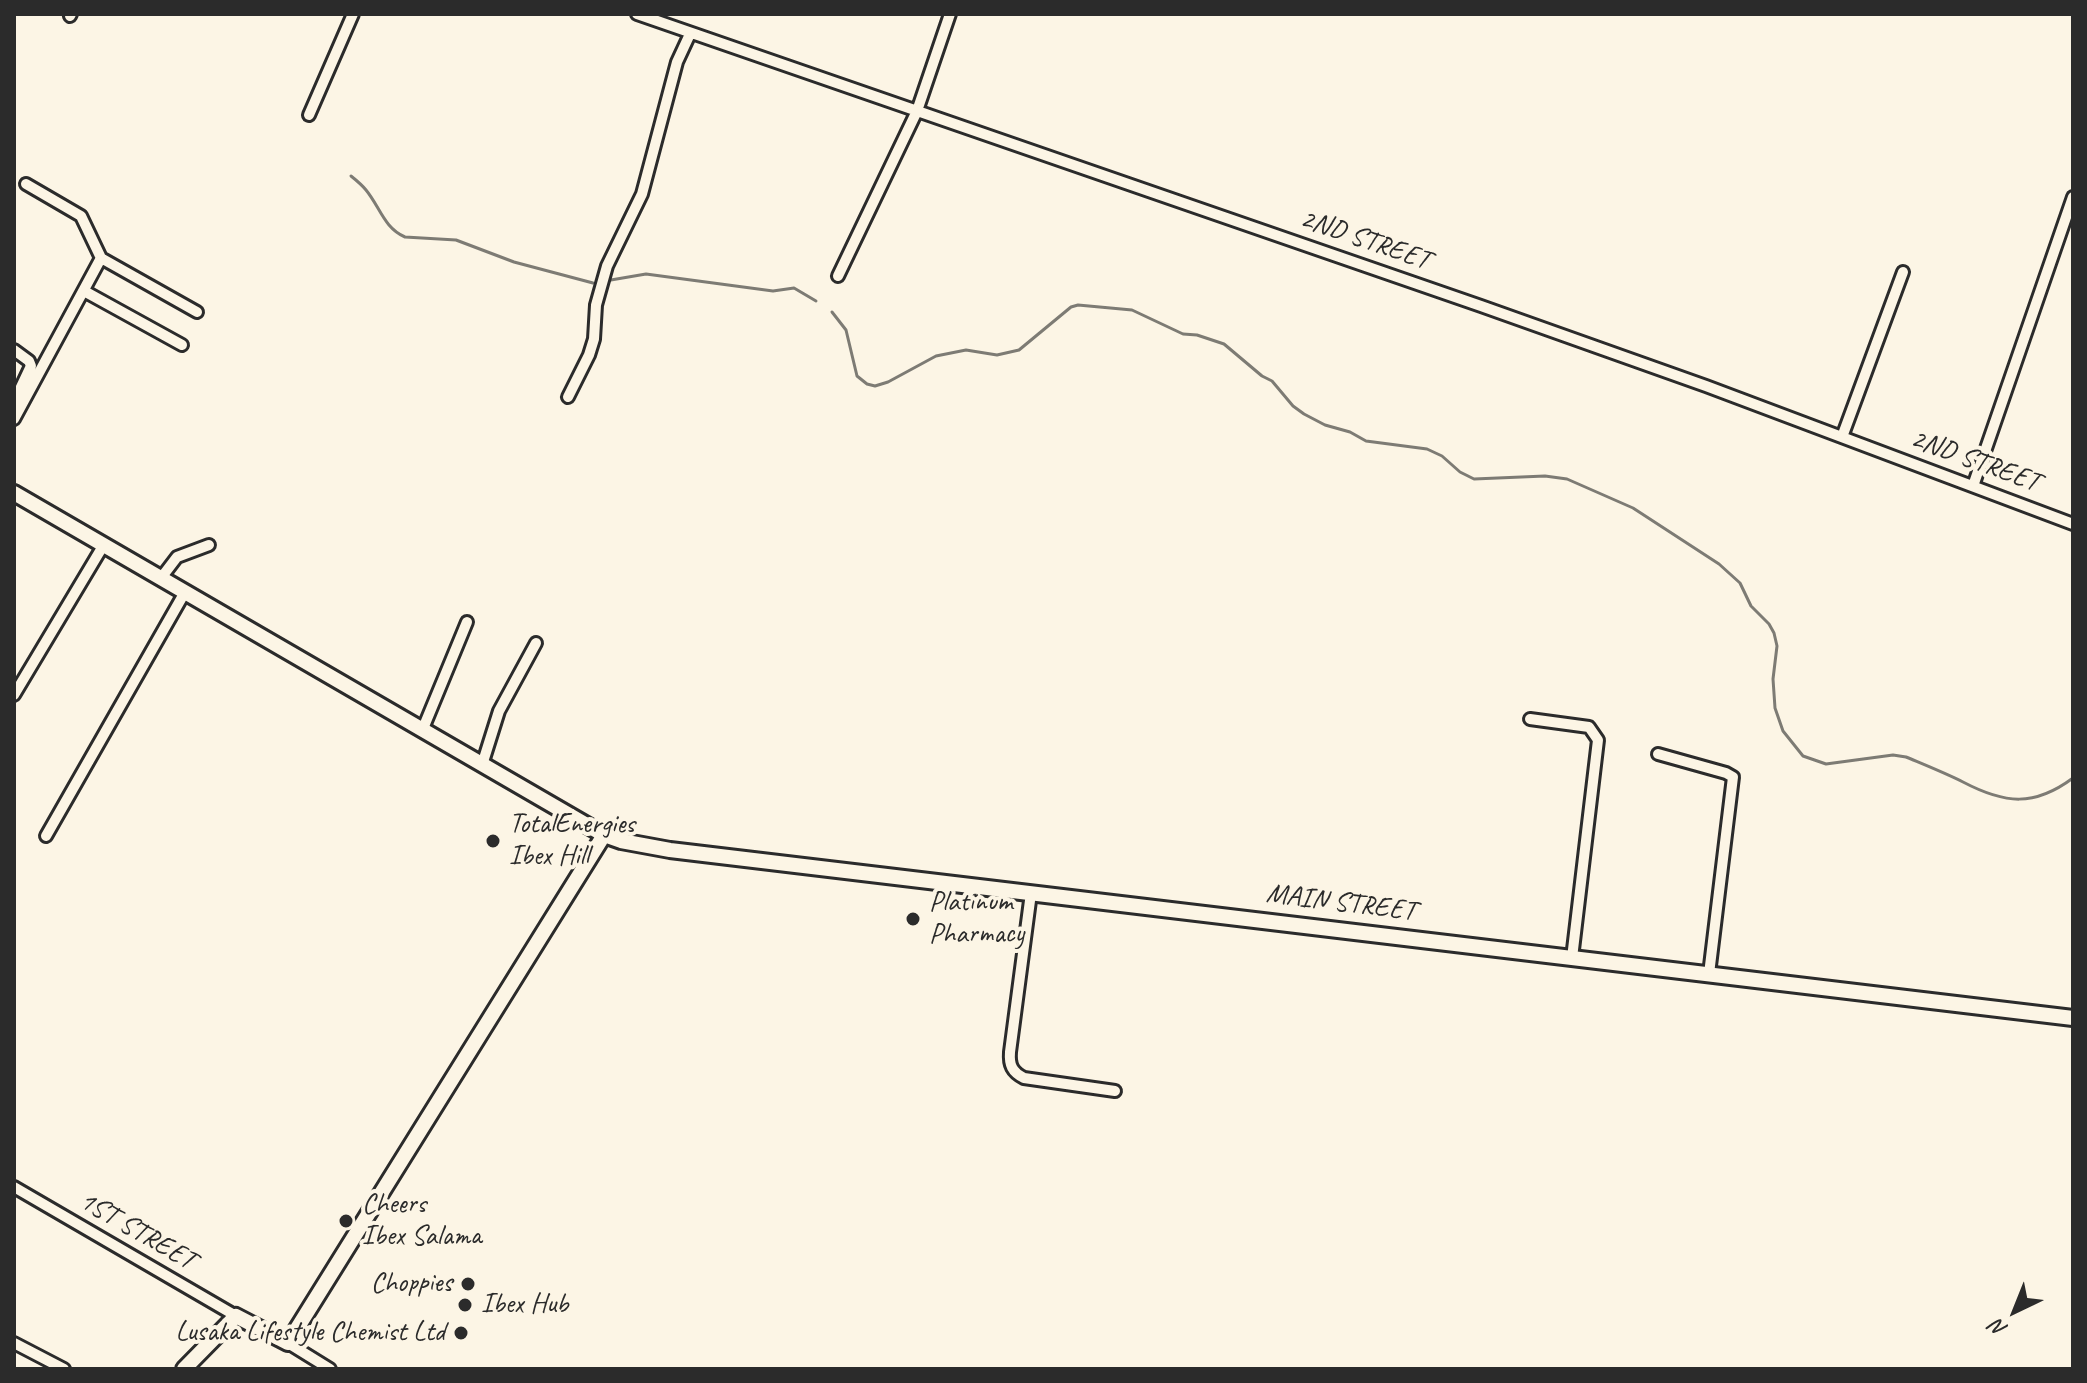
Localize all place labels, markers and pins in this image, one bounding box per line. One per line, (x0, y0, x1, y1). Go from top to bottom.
place label: TotalEnergies Ibex Hill (509, 808, 635, 874)
marker: TotalEnergies Ibex Hill (484, 832, 502, 850)
place label: Platinum Pharmacy (929, 886, 1024, 952)
marker: Platinum Pharmacy (904, 910, 922, 928)
place label: Cheers Ibex Salama (362, 1188, 481, 1254)
marker: Cheers Ibex Salama (337, 1212, 355, 1230)
place label: Choppies (371, 1267, 452, 1301)
marker: Choppies (459, 1275, 477, 1293)
place label: Ibex Hub (481, 1288, 568, 1322)
marker: Ibex Hub (456, 1296, 474, 1314)
place label: Lusaka Lifestyle Chemist Ltd (175, 1316, 445, 1350)
marker: Lusaka Lifestyle Chemist Ltd (452, 1324, 470, 1342)

